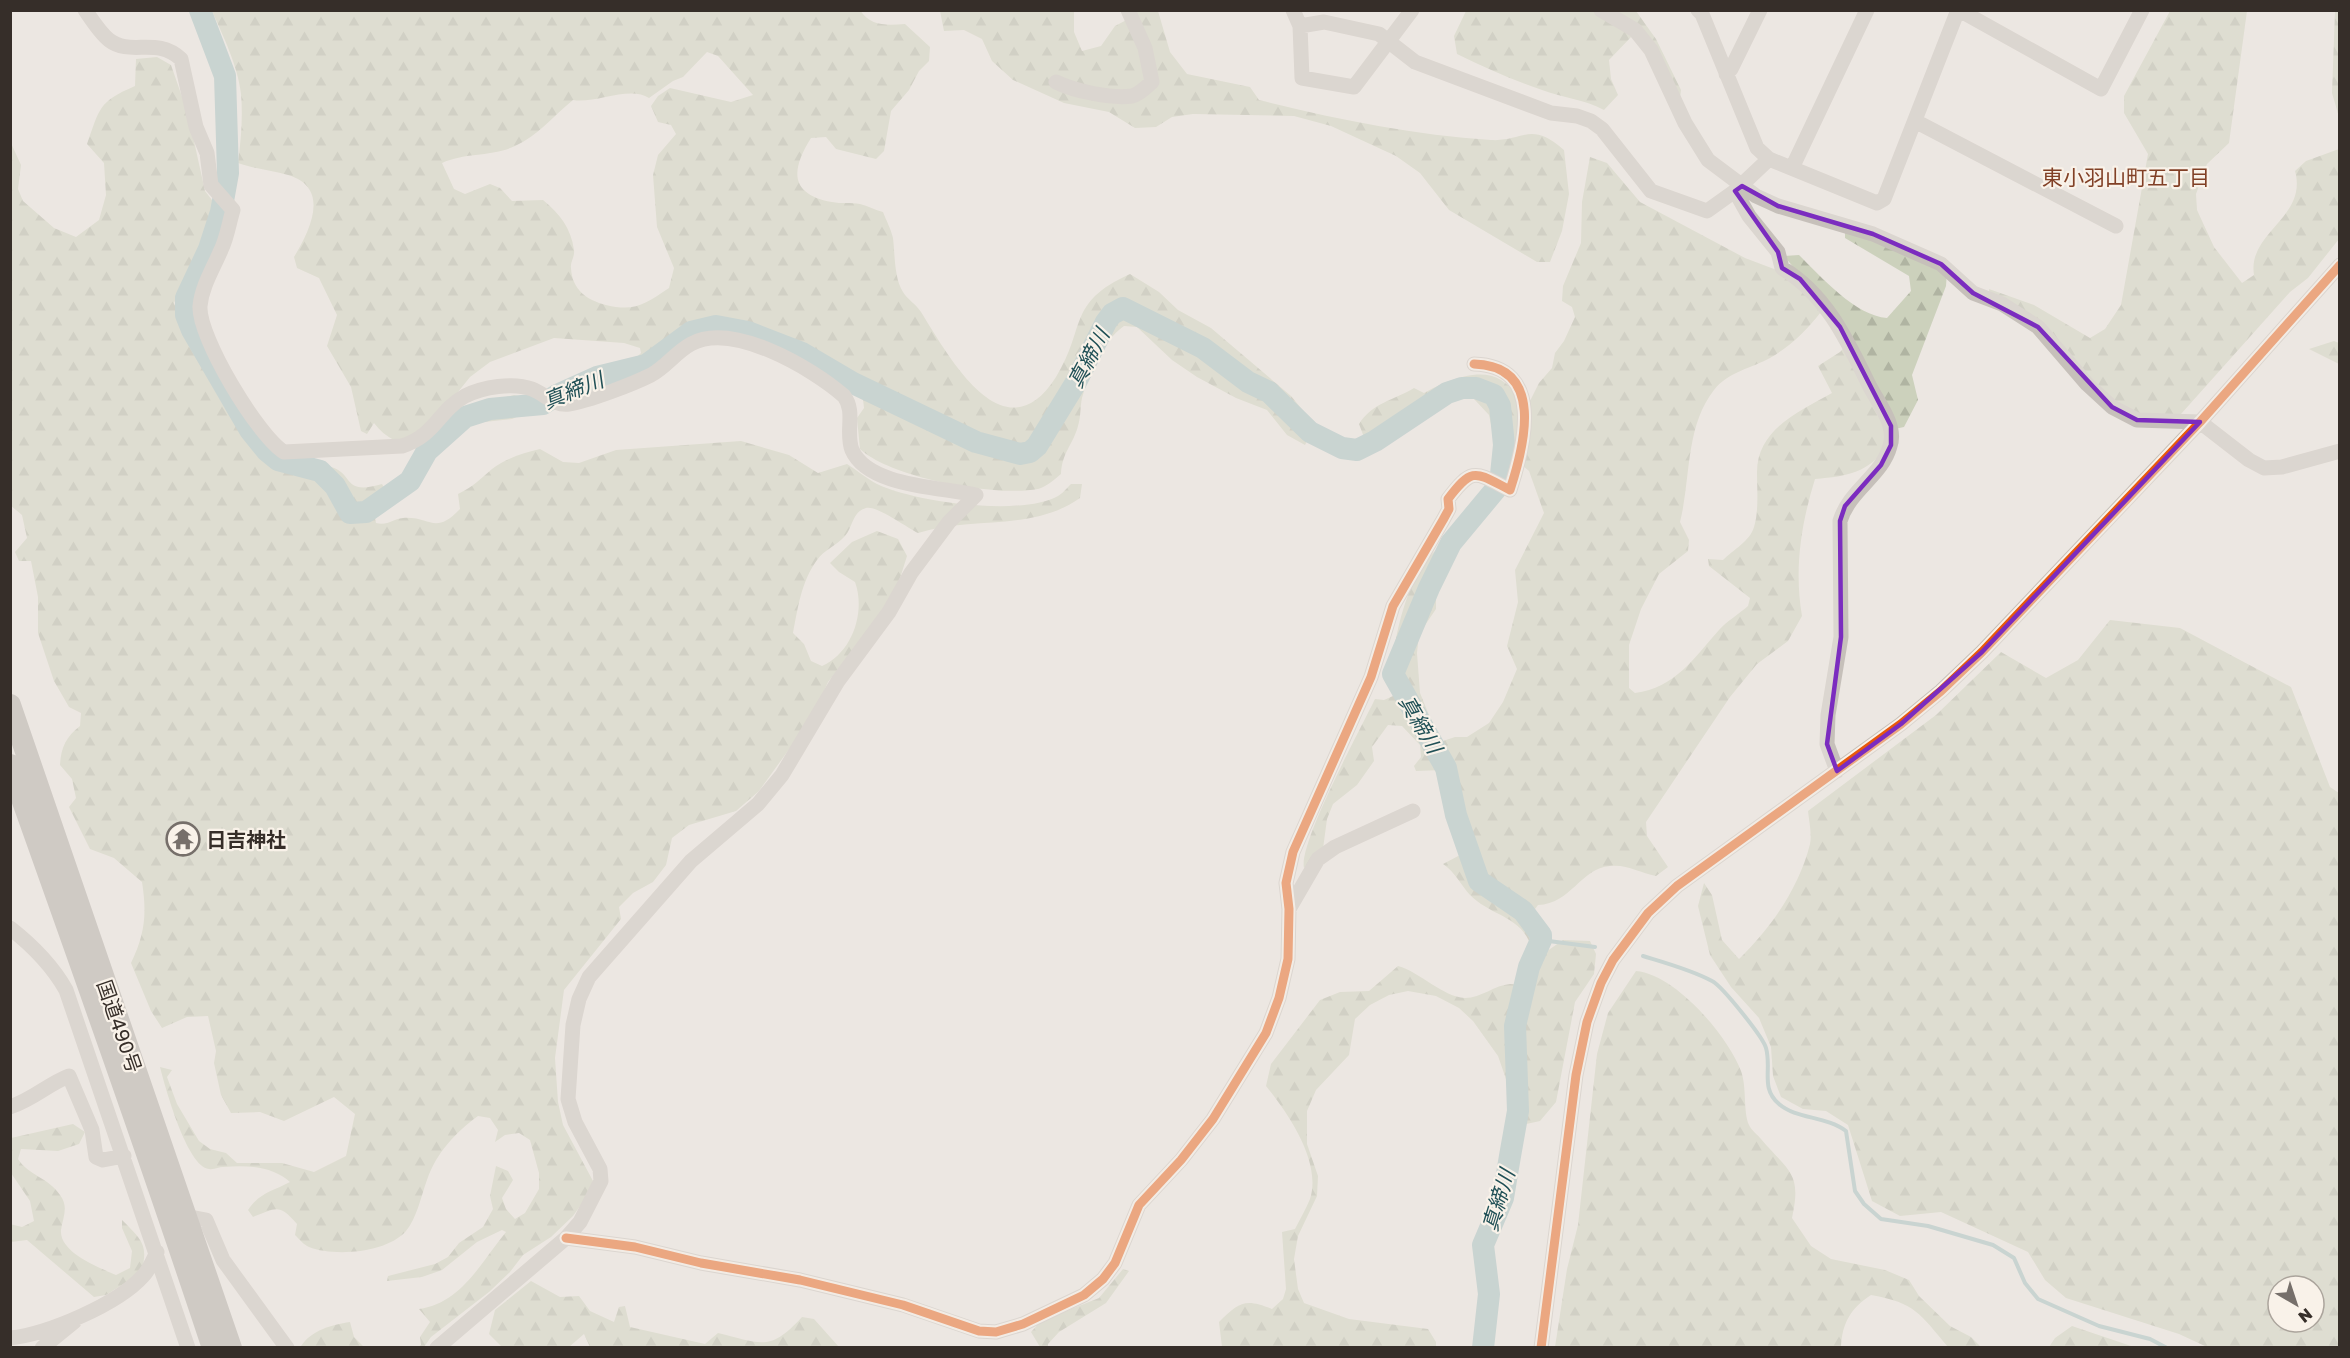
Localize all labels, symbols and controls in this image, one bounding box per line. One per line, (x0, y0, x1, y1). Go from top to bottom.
district label: 東小羽山町五丁目 (2042, 164, 2210, 190)
water label: 真締川 (1062, 322, 1115, 392)
water label: 真締川 (539, 365, 609, 414)
water label: 真締川 (1394, 690, 1449, 760)
temple icon: 日吉神社 (165, 821, 201, 857)
place label: 日吉神社 (206, 827, 286, 851)
street label: 国道490号 (93, 976, 147, 1076)
water label: 真締川 (1476, 1164, 1520, 1234)
north arrow (2266, 1274, 2326, 1334)
text: N (2294, 1304, 2316, 1327)

